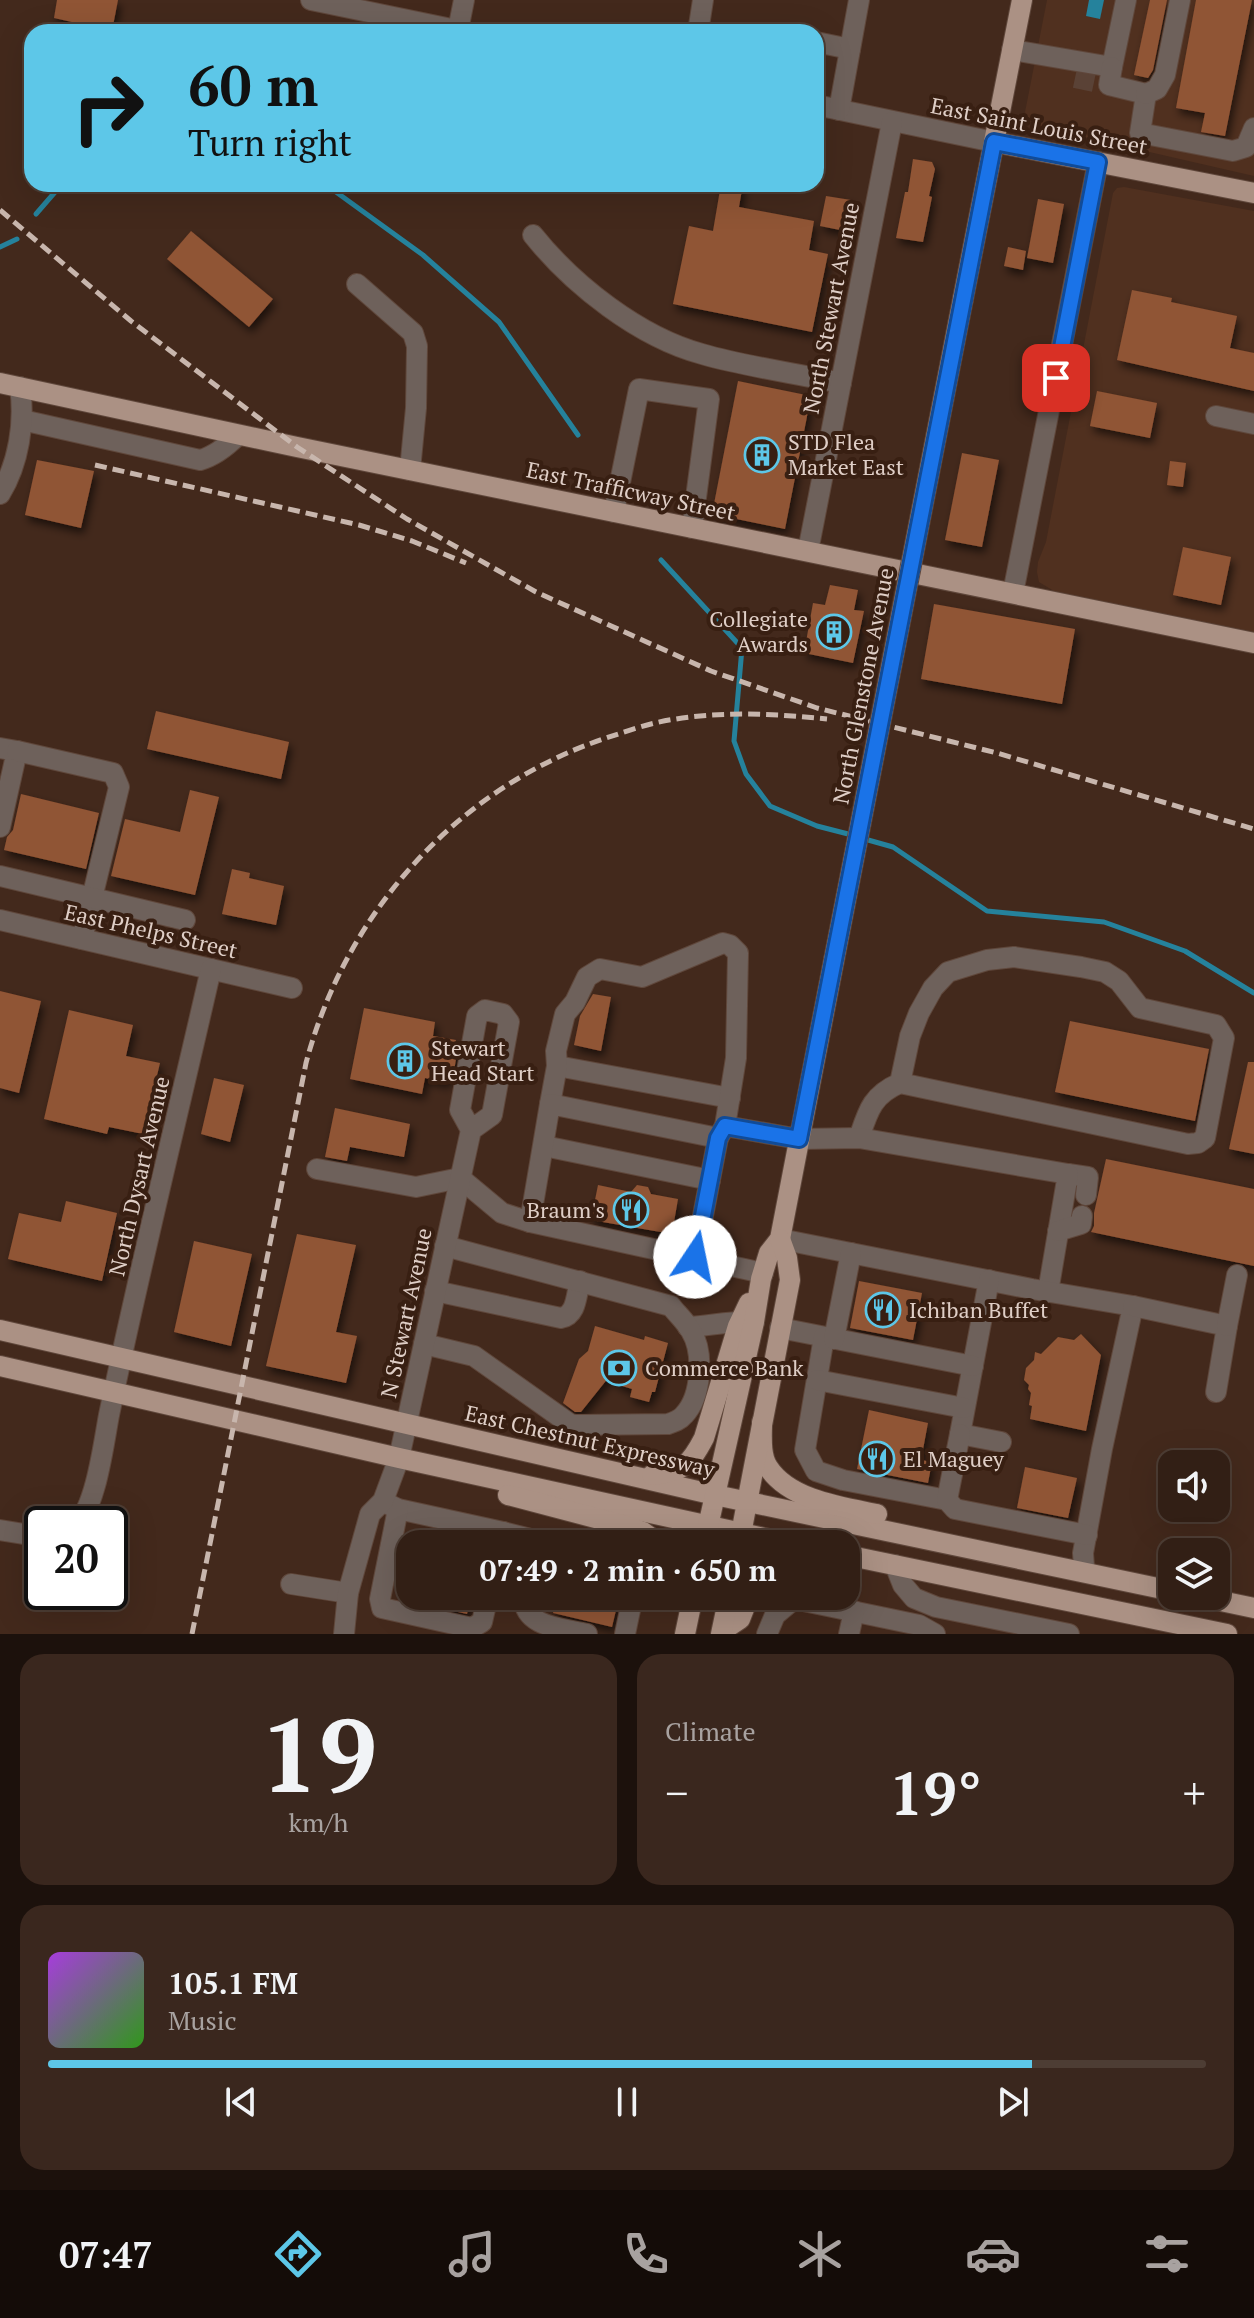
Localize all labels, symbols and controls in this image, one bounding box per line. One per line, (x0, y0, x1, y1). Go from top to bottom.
text: 60 m (188, 48, 318, 122)
icon: right (56, 56, 160, 160)
street label: East Saint Louis Street (928, 90, 1150, 161)
text: Turn right (188, 119, 352, 166)
street label: North Stewart Avenue (796, 200, 865, 416)
pin (1022, 344, 1090, 412)
icon: arrive (1034, 356, 1078, 400)
place label: STD Flea Market East (788, 427, 904, 481)
building icon: STD Flea Market East (743, 436, 781, 474)
street label: East Trafficway Street (524, 454, 738, 527)
street label: North Glenstone Avenue (825, 565, 900, 806)
place label: Collegiate Awards (709, 604, 808, 658)
building icon: Collegiate Awards (815, 613, 853, 651)
street label: East Phelps Street (62, 897, 240, 965)
place label: Stewart Head Start (431, 1033, 534, 1087)
building icon: Stewart Head Start (386, 1042, 424, 1080)
street label: North Dysart Avenue (101, 1073, 176, 1279)
restaurant icon: Braum's (612, 1191, 650, 1229)
place label: Braum's (527, 1195, 605, 1224)
position arrow (653, 1215, 737, 1299)
street label: N Stewart Avenue (373, 1225, 438, 1401)
restaurant icon: Ichiban Buffet (864, 1291, 902, 1329)
place label: Ichiban Buffet (909, 1295, 1048, 1324)
bank icon: Commerce Bank (600, 1349, 638, 1387)
place label: Commerce Bank (645, 1353, 804, 1382)
street label: East Chestnut Expressway (462, 1398, 719, 1484)
restaurant icon: El Maguey (858, 1440, 896, 1478)
place label: El Maguey (903, 1444, 1005, 1473)
map controls (1158, 1450, 1230, 1610)
button: sound (1158, 1450, 1230, 1522)
speed limit sign: 20 (24, 1506, 128, 1610)
button: layers (1158, 1538, 1230, 1610)
text: 07:49 · 2 min · 650 m (480, 1550, 776, 1590)
text: 19 (260, 1684, 377, 1822)
text: Climate (665, 1714, 756, 1748)
text: 19° (889, 1753, 982, 1832)
text: − (665, 1763, 688, 1822)
text: + (1183, 1763, 1206, 1822)
text: km/h (288, 1805, 349, 1839)
text: 105.1 FM (168, 1963, 298, 2003)
text: Music (168, 2003, 237, 2037)
icon: previous (219, 2080, 263, 2124)
icon: pause (605, 2080, 649, 2124)
icon: next (991, 2080, 1035, 2124)
icon: directions (270, 2226, 326, 2282)
icon: music (444, 2226, 500, 2282)
icon: phone (618, 2226, 674, 2282)
icon: climate (792, 2226, 848, 2282)
icon: car (965, 2226, 1021, 2282)
icon: filters (1139, 2226, 1195, 2282)
text: 07:47 (59, 2231, 153, 2278)

